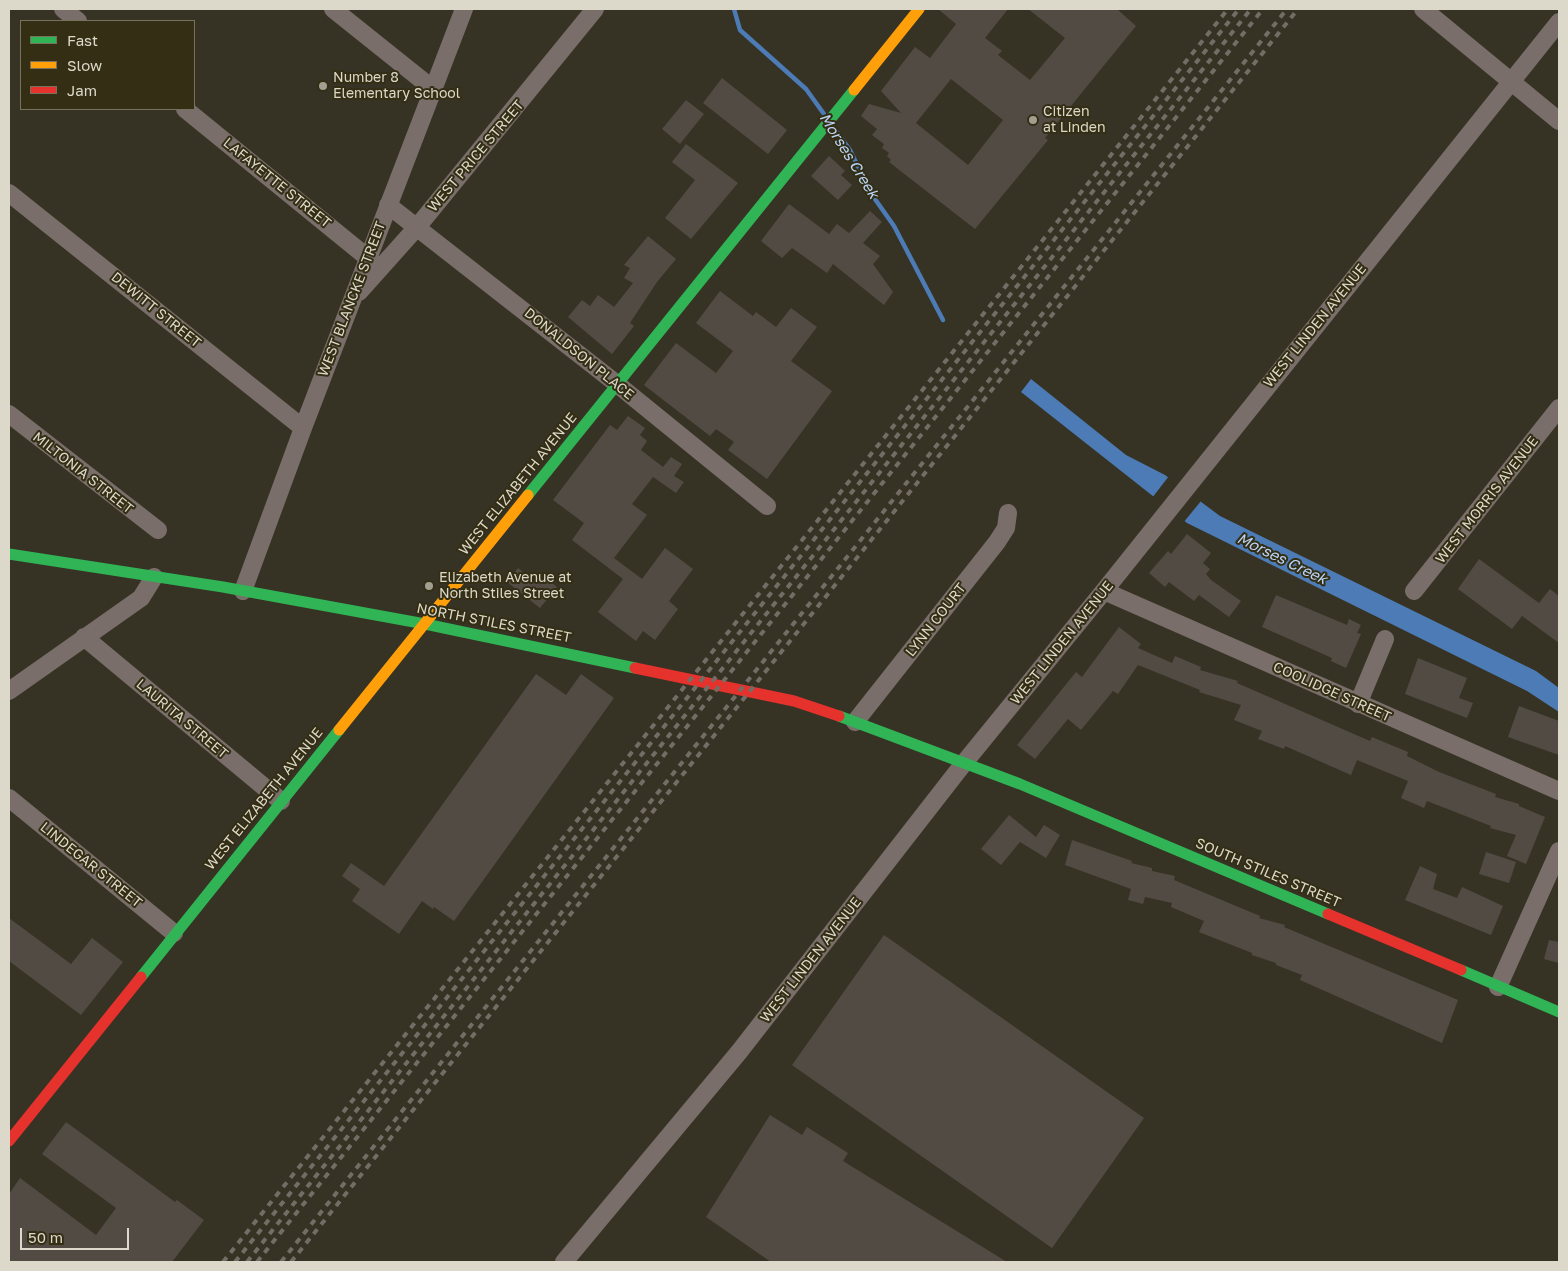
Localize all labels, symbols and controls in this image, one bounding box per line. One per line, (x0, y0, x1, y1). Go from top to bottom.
legend (20, 20, 195, 110)
text: Fast (67, 31, 98, 49)
text: Slow (67, 56, 102, 74)
place label: Number 8 Elementary School (333, 70, 460, 102)
marker: Number 8 Elementary School (317, 80, 329, 92)
text: Jam (67, 81, 97, 99)
street label: WEST PRICE STREET (424, 97, 528, 215)
place label: Citizen at Linden (1043, 104, 1106, 136)
water label: Morses Creek (815, 110, 883, 202)
marker: Citizen at Linden (1027, 114, 1039, 126)
street label: LAFAYETTE STREET (220, 134, 334, 232)
street label: WEST BLANCKE STREET (315, 219, 389, 379)
street label: WEST LINDEN AVENUE (1260, 261, 1370, 391)
street label: DEWITT STREET (108, 269, 204, 351)
street label: DONALDSON PLACE (521, 305, 637, 403)
street label: WEST ELIZABETH AVENUE (455, 410, 581, 558)
street label: MILTONIA STREET (29, 429, 137, 517)
street label: WEST MORRIS AVENUE (1432, 433, 1542, 567)
water label: Morses Creek (1234, 529, 1330, 589)
place label: Elizabeth Avenue at North Stiles Street (439, 570, 572, 602)
street label: WEST LINDEN AVENUE (1007, 578, 1117, 708)
marker: Elizabeth Avenue at North Stiles Street (423, 580, 435, 592)
street label: LYNN COURT (902, 580, 970, 660)
street label: NORTH STILES STREET (415, 600, 573, 646)
street label: COOLIDGE STREET (1270, 658, 1394, 726)
street label: LAURITA STREET (133, 676, 231, 762)
street label: WEST ELIZABETH AVENUE (201, 725, 327, 873)
street label: LINDEGAR STREET (37, 819, 145, 911)
street label: SOUTH STILES STREET (1193, 835, 1343, 911)
street label: WEST LINDEN AVENUE (757, 894, 865, 1026)
scale bar (22, 1218, 131, 1250)
text: 50 m (28, 1228, 63, 1246)

